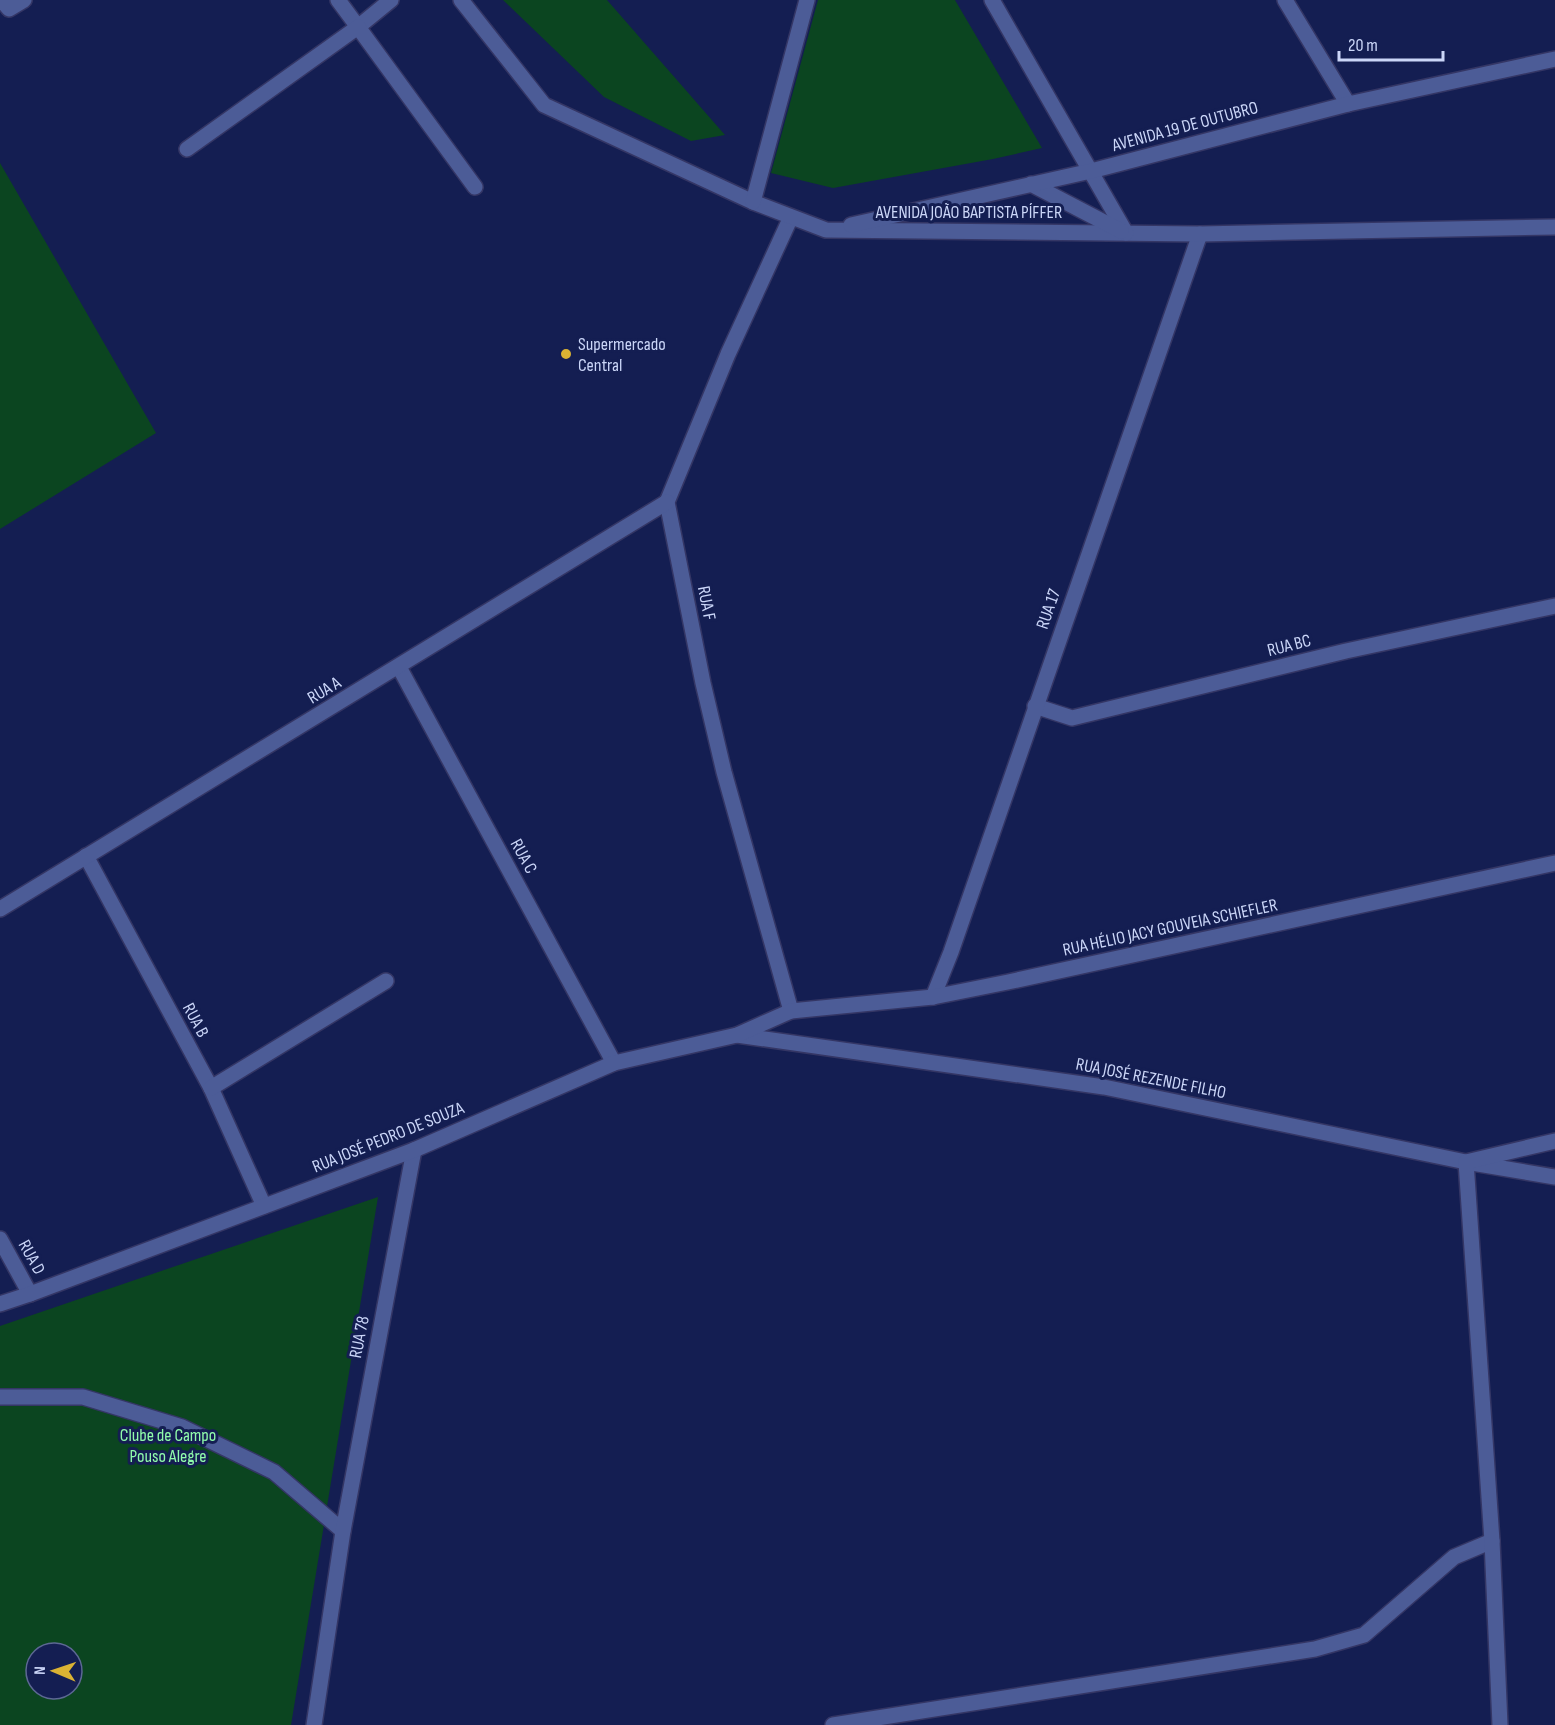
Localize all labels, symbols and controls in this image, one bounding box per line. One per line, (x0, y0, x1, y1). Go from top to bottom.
scale bar (1339, 24, 1442, 62)
text: 20 m (1348, 35, 1378, 56)
street label: AVENIDA 19 DE OUTUBRO (1109, 97, 1260, 156)
street label: AVENIDA JOÃO BAPTISTA PÍFFER (875, 202, 1062, 223)
place label: Supermercado Central (578, 334, 666, 376)
marker: Supermercado Central (559, 347, 573, 361)
street label: RUA F (693, 584, 720, 622)
street label: RUA 17 (1032, 586, 1065, 632)
street label: RUA BC (1265, 630, 1313, 661)
street label: RUA A (304, 672, 345, 709)
street label: RUA C (506, 835, 542, 877)
street label: RUA HÉLIO JACY GOUVEIA SCHIEFLER (1061, 894, 1279, 961)
street label: RUA B (178, 1000, 213, 1041)
street label: RUA JOSÉ REZENDE FILHO (1074, 1054, 1228, 1103)
street label: RUA JOSÉ PEDRO DE SOUZA (309, 1097, 467, 1177)
street label: RUA D (14, 1236, 50, 1278)
street label: RUA 78 (345, 1314, 374, 1360)
park label: Clube de Campo Pouso Alegre (120, 1425, 216, 1467)
north arrow (24, 1641, 84, 1701)
text: N (31, 1666, 50, 1675)

